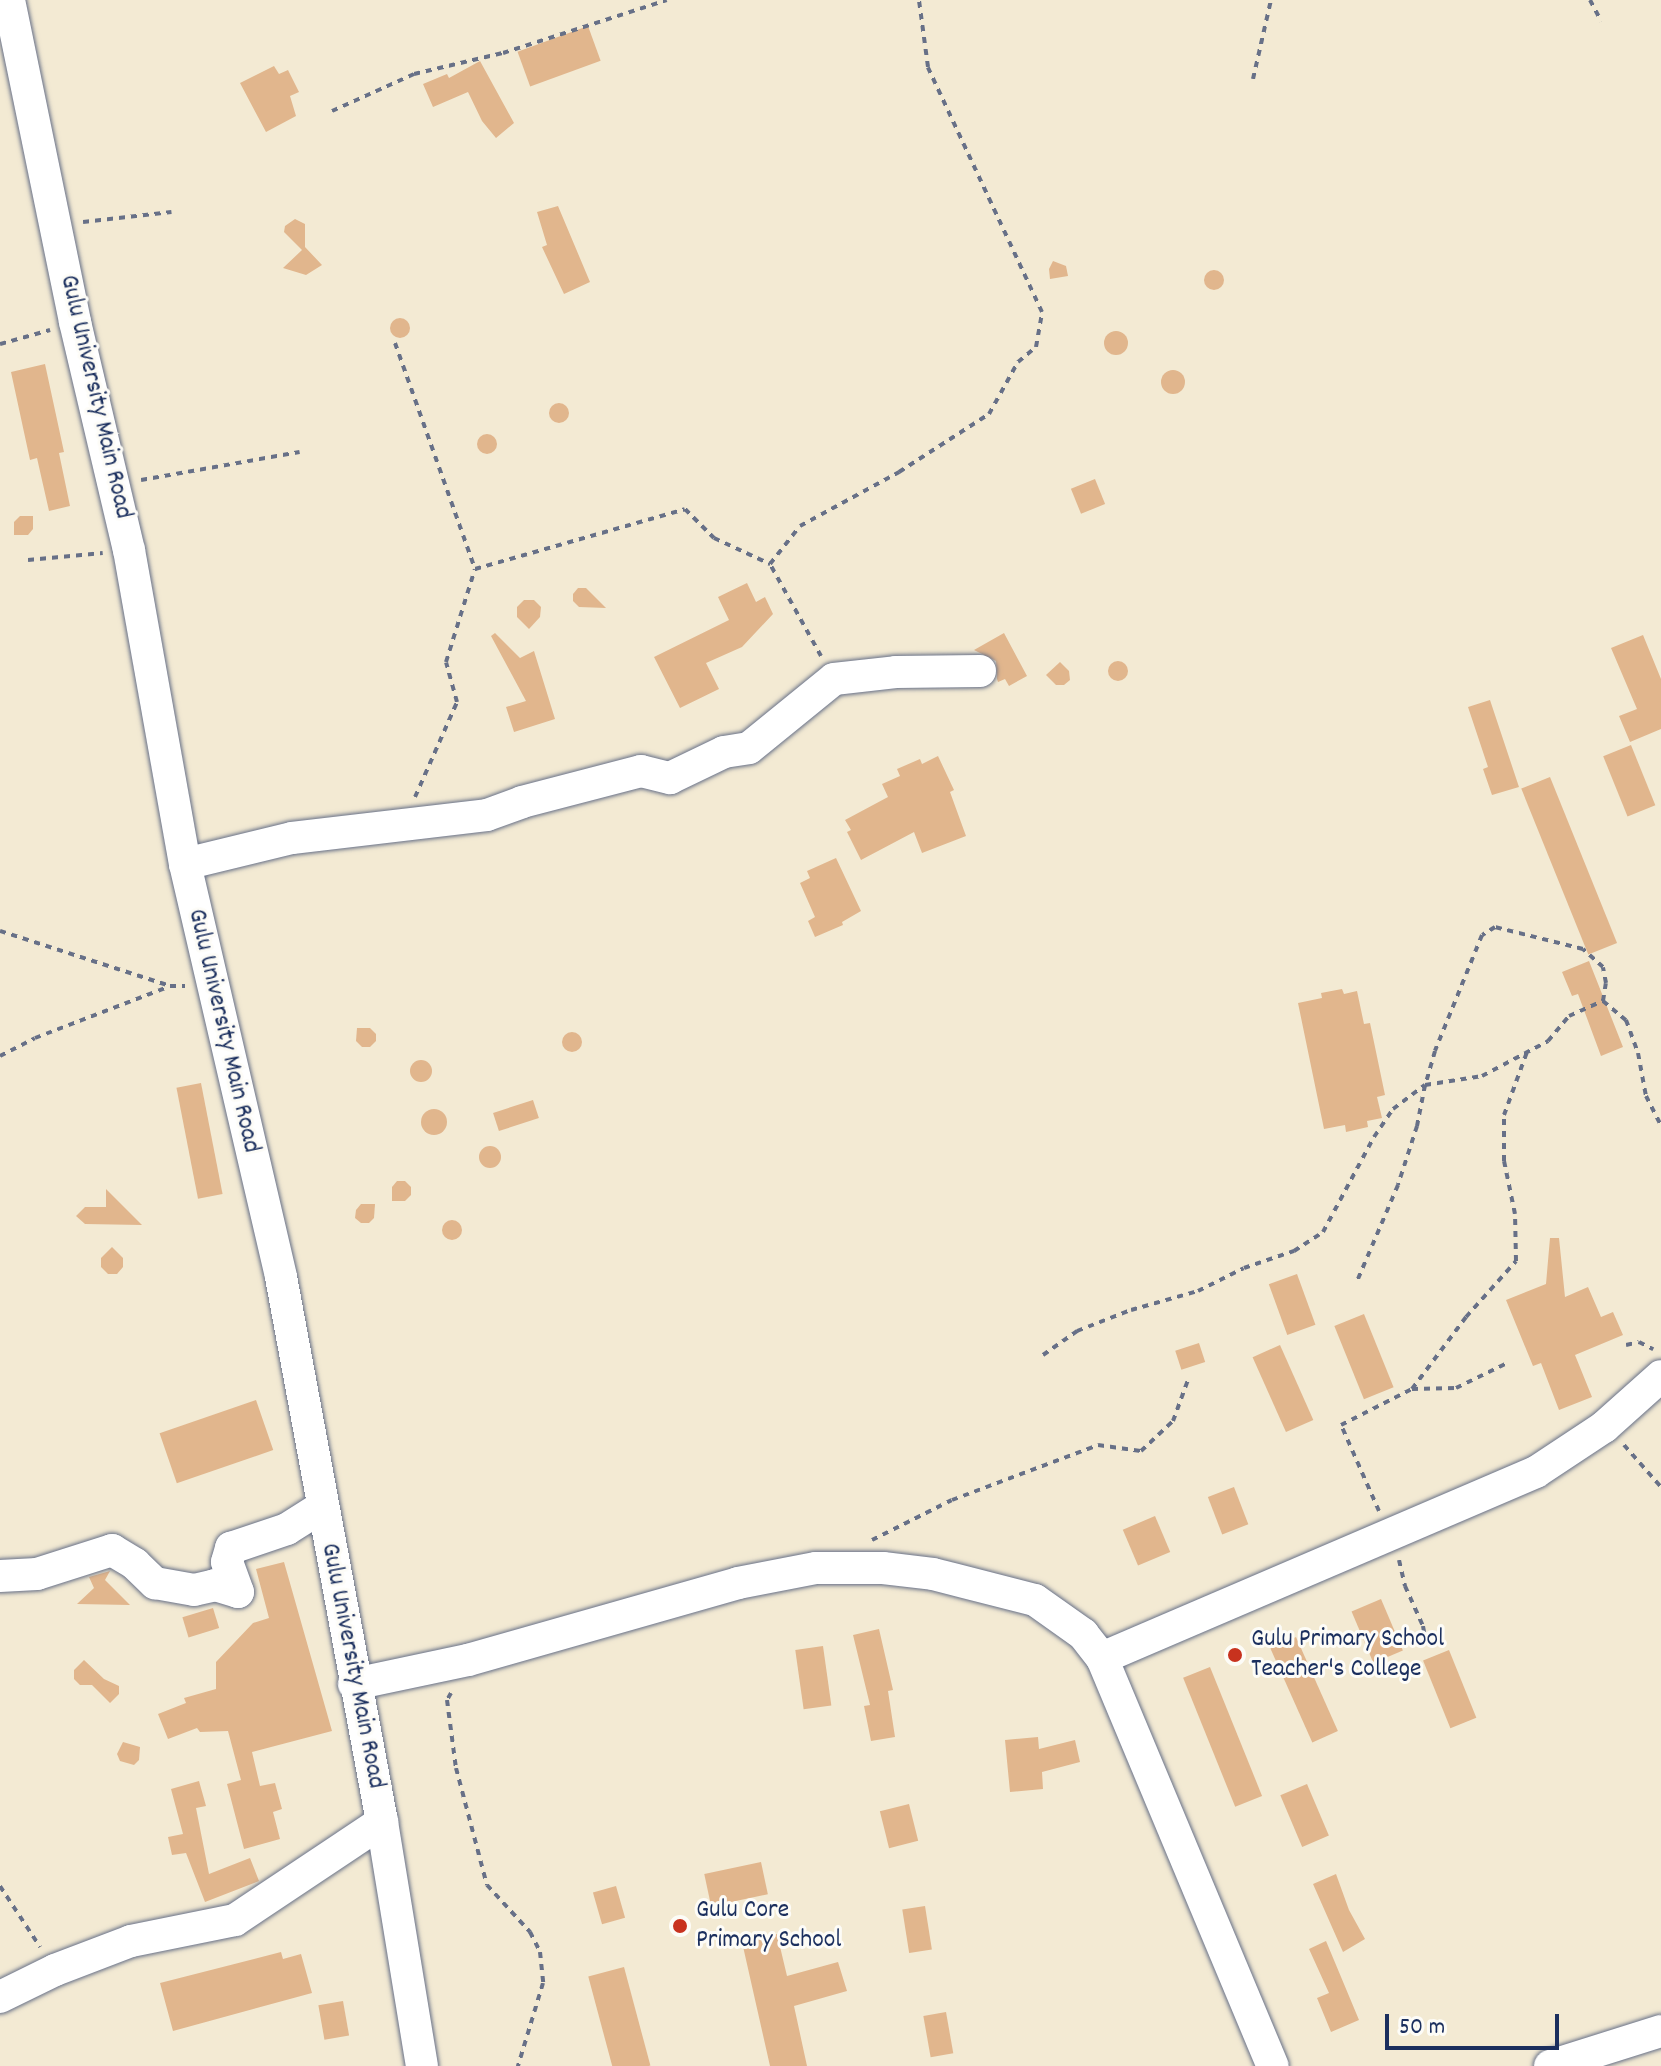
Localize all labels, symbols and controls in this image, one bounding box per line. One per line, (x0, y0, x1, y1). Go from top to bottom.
street label: Gulu University Main Road (52, 272, 138, 522)
street label: Gulu University Main Road (180, 906, 266, 1156)
street label: Gulu University Main Road (313, 1541, 391, 1791)
place label: Gulu Primary School Teacher's College (1251, 1624, 1444, 1686)
marker: Gulu Primary School Teacher's College (1226, 1646, 1244, 1664)
place label: Gulu Core Primary School (696, 1895, 842, 1956)
marker: Gulu Core Primary School (671, 1917, 689, 1935)
scale bar (1389, 1998, 1563, 2048)
text: 50 m (1399, 2011, 1445, 2045)

